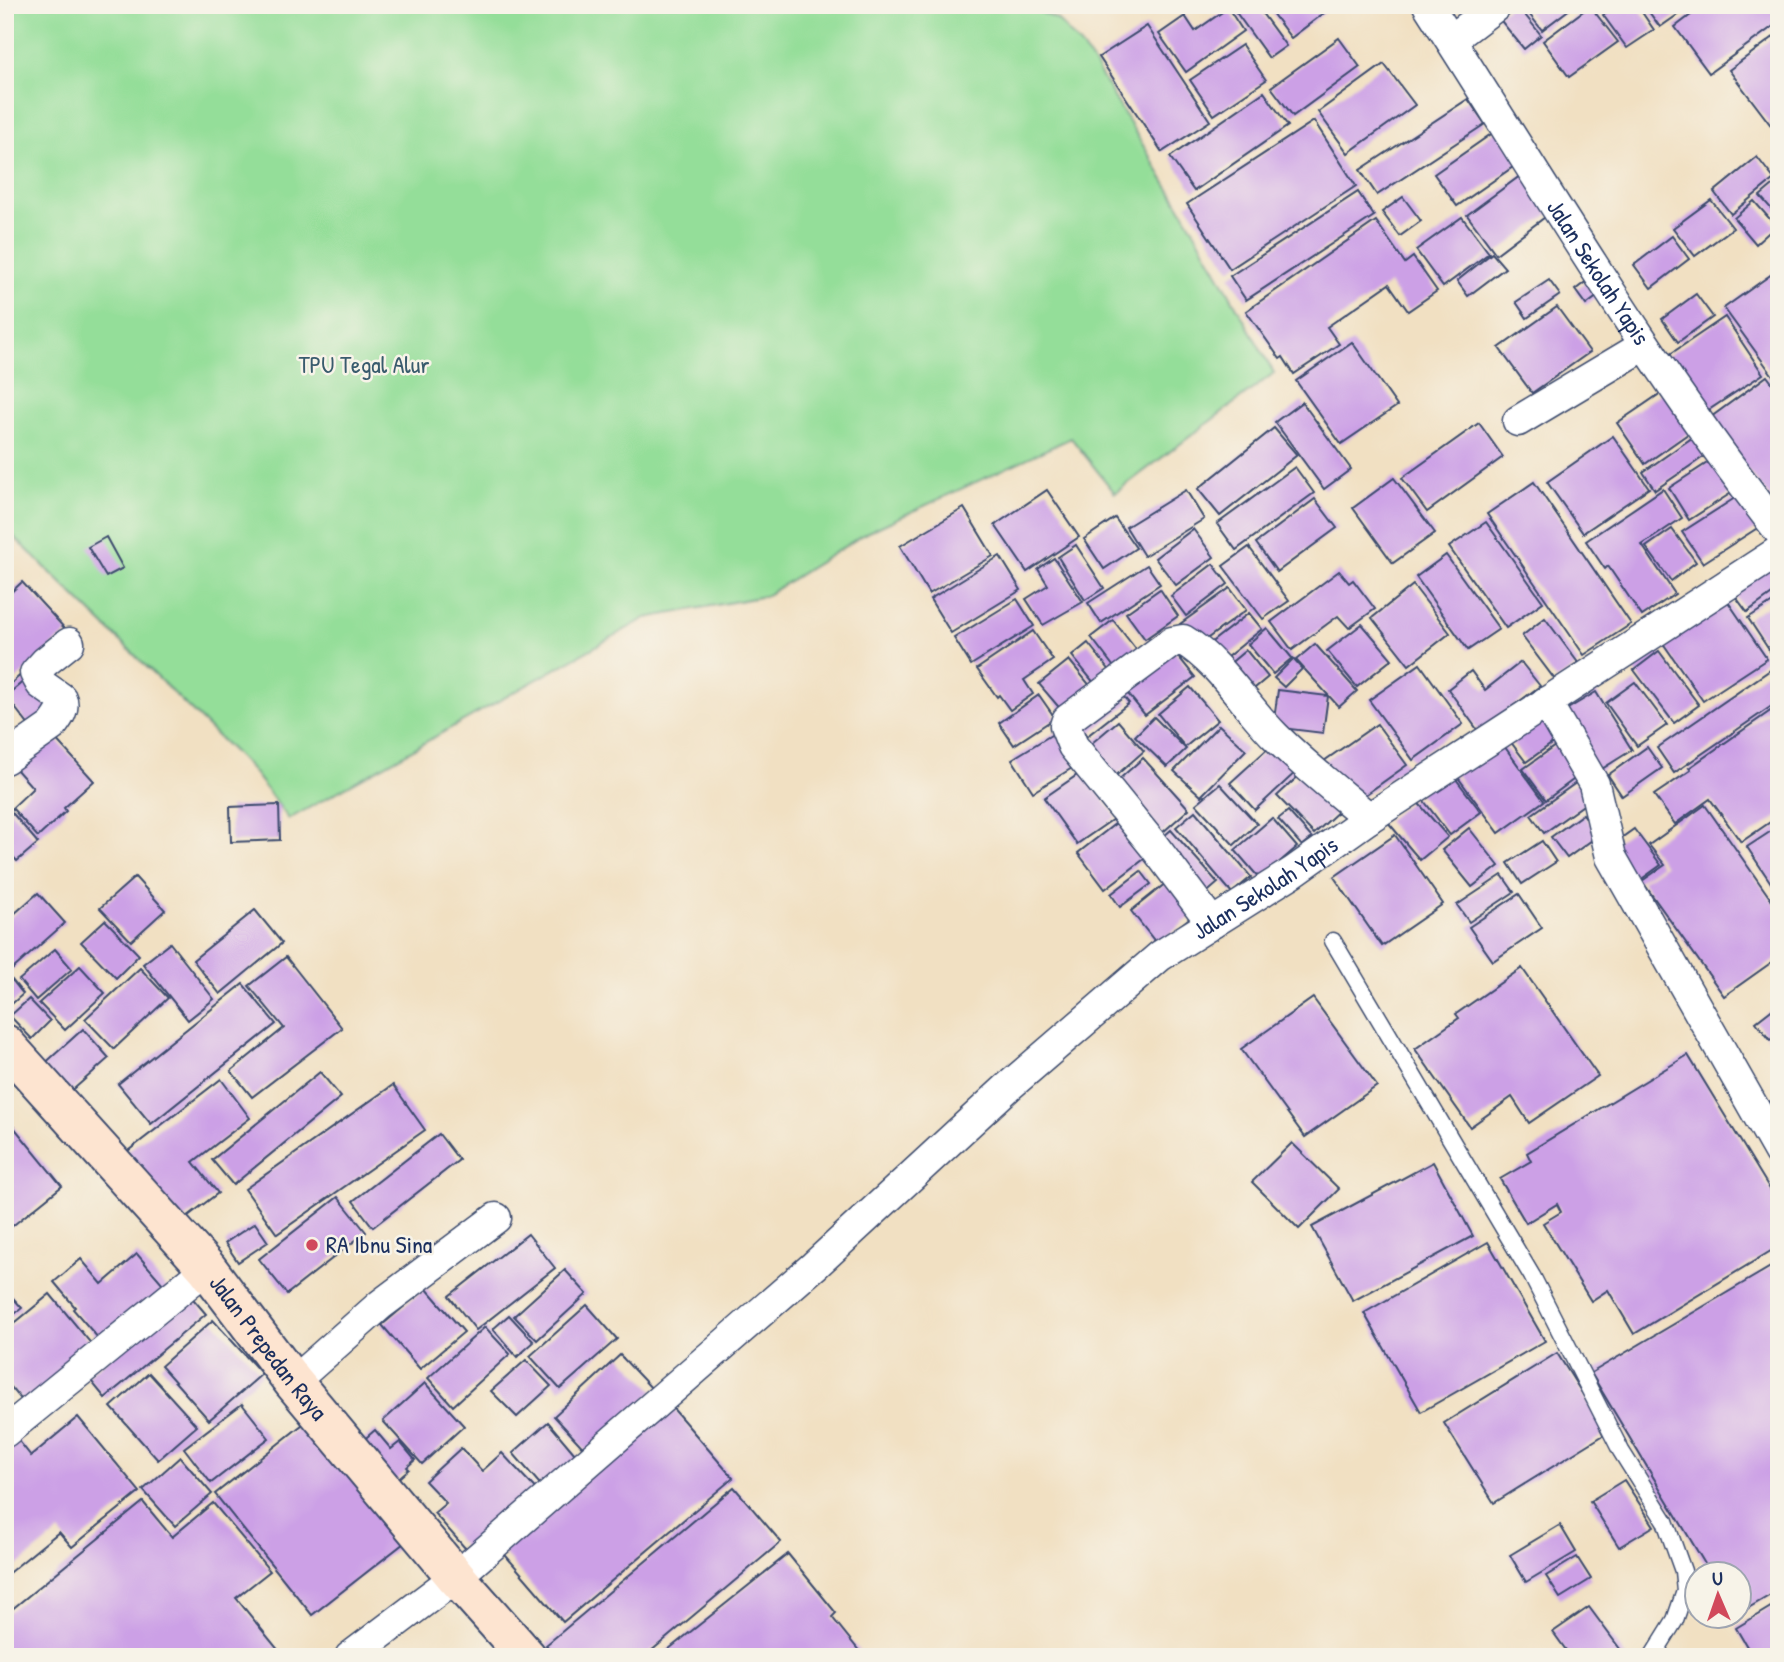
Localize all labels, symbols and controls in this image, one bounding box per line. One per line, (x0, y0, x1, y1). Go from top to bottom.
street label: Jalan Sekolah Yapis (1540, 193, 1658, 351)
park label: TPU Tegal Alur (298, 348, 430, 380)
street label: Jalan Sekolah Yapis (1186, 828, 1344, 946)
place label: RA Ibnu Sina (326, 1228, 432, 1260)
marker: RA Ibnu Sina (304, 1237, 320, 1253)
street label: Jalan Prepedan Raya (203, 1268, 335, 1427)
north arrow (1682, 1560, 1752, 1630)
text: U (1712, 1565, 1724, 1591)

